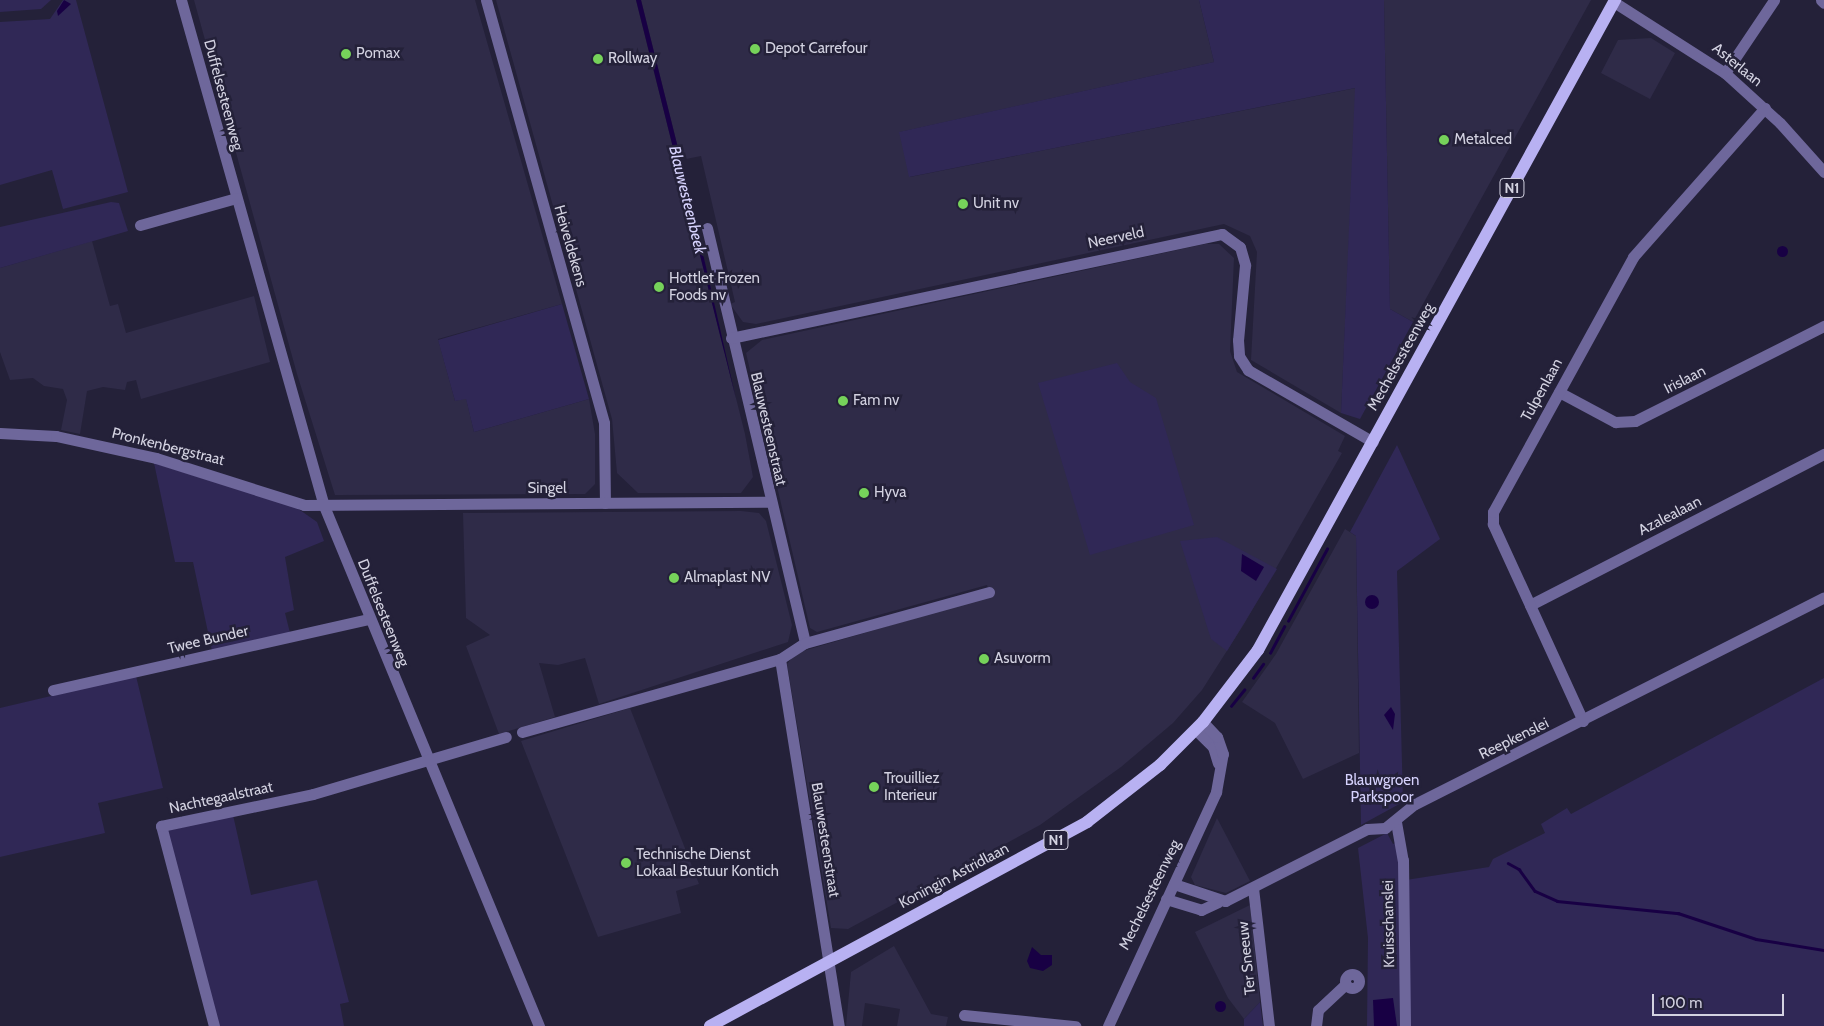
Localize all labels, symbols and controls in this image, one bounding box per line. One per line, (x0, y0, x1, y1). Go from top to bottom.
street label: Duffelsesteenweg (200, 37, 246, 153)
street label: Asterlaan (1708, 39, 1766, 91)
place label: Depot Carrefour (765, 40, 867, 58)
marker: Depot Carrefour (749, 43, 761, 55)
place label: Pomax (356, 45, 400, 63)
marker: Pomax (340, 48, 352, 60)
place label: Rollway (608, 50, 657, 68)
marker: Rollway (592, 53, 604, 65)
place label: Metalced (1454, 131, 1512, 149)
marker: Metalced (1438, 134, 1450, 146)
water label: Blauwesteenbeek (664, 144, 710, 256)
road number: N1 (1498, 177, 1526, 200)
place label: Unit nv (973, 195, 1019, 213)
marker: Unit nv (957, 198, 969, 210)
street label: Heiveldekens (550, 203, 590, 289)
street label: Neerveld (1086, 223, 1146, 253)
place label: Hottlet Frozen Foods nv (669, 269, 760, 304)
marker: Hottlet Frozen Foods nv (653, 281, 665, 293)
street label: Mechelsesteenweg (1364, 300, 1438, 414)
street label: Tulpenlaan (1517, 356, 1567, 424)
street label: Irislaan (1661, 362, 1709, 398)
street label: Blauwesteenstraat (746, 370, 790, 488)
place label: Fam nv (853, 392, 899, 410)
marker: Fam nv (837, 395, 849, 407)
street label: Pronkenbergstraat (110, 424, 226, 470)
street label: Singel (528, 480, 566, 498)
place label: Hyva (874, 484, 907, 502)
marker: Hyva (858, 487, 870, 499)
street label: Azalealaan (1636, 493, 1704, 539)
street label: Duffelsesteenweg (353, 557, 413, 669)
place label: Almaplast NV (684, 569, 770, 587)
marker: Almaplast NV (668, 572, 680, 584)
street label: Twee Bunder (166, 622, 250, 658)
place label: Asuvorm (994, 650, 1051, 668)
marker: Asuvorm (978, 653, 990, 665)
street label: Reepkenslei (1476, 714, 1552, 764)
place label: Trouilliez Interieur (884, 769, 940, 804)
park label: Blauwgroen Parkspoor (1345, 771, 1419, 806)
street label: Nachtegaalstraat (167, 778, 275, 818)
street label: Blauwesteenstraat (807, 781, 843, 899)
marker: Trouilliez Interieur (868, 781, 880, 793)
road number: N1 (1042, 828, 1070, 852)
street label: Mechelsesteenweg (1115, 837, 1185, 953)
street label: Koningin Astridlaan (896, 839, 1012, 913)
place label: Technische Dienst Lokaal Bestuur Kontich (636, 845, 779, 880)
marker: Technische Dienst Lokaal Bestuur Kontich (620, 857, 632, 869)
street label: Kruisschanslei (1379, 880, 1399, 968)
street label: Ter Sneeuw (1234, 920, 1260, 996)
scale bar (1654, 984, 1786, 1016)
text: 100 m (1660, 994, 1702, 1012)

